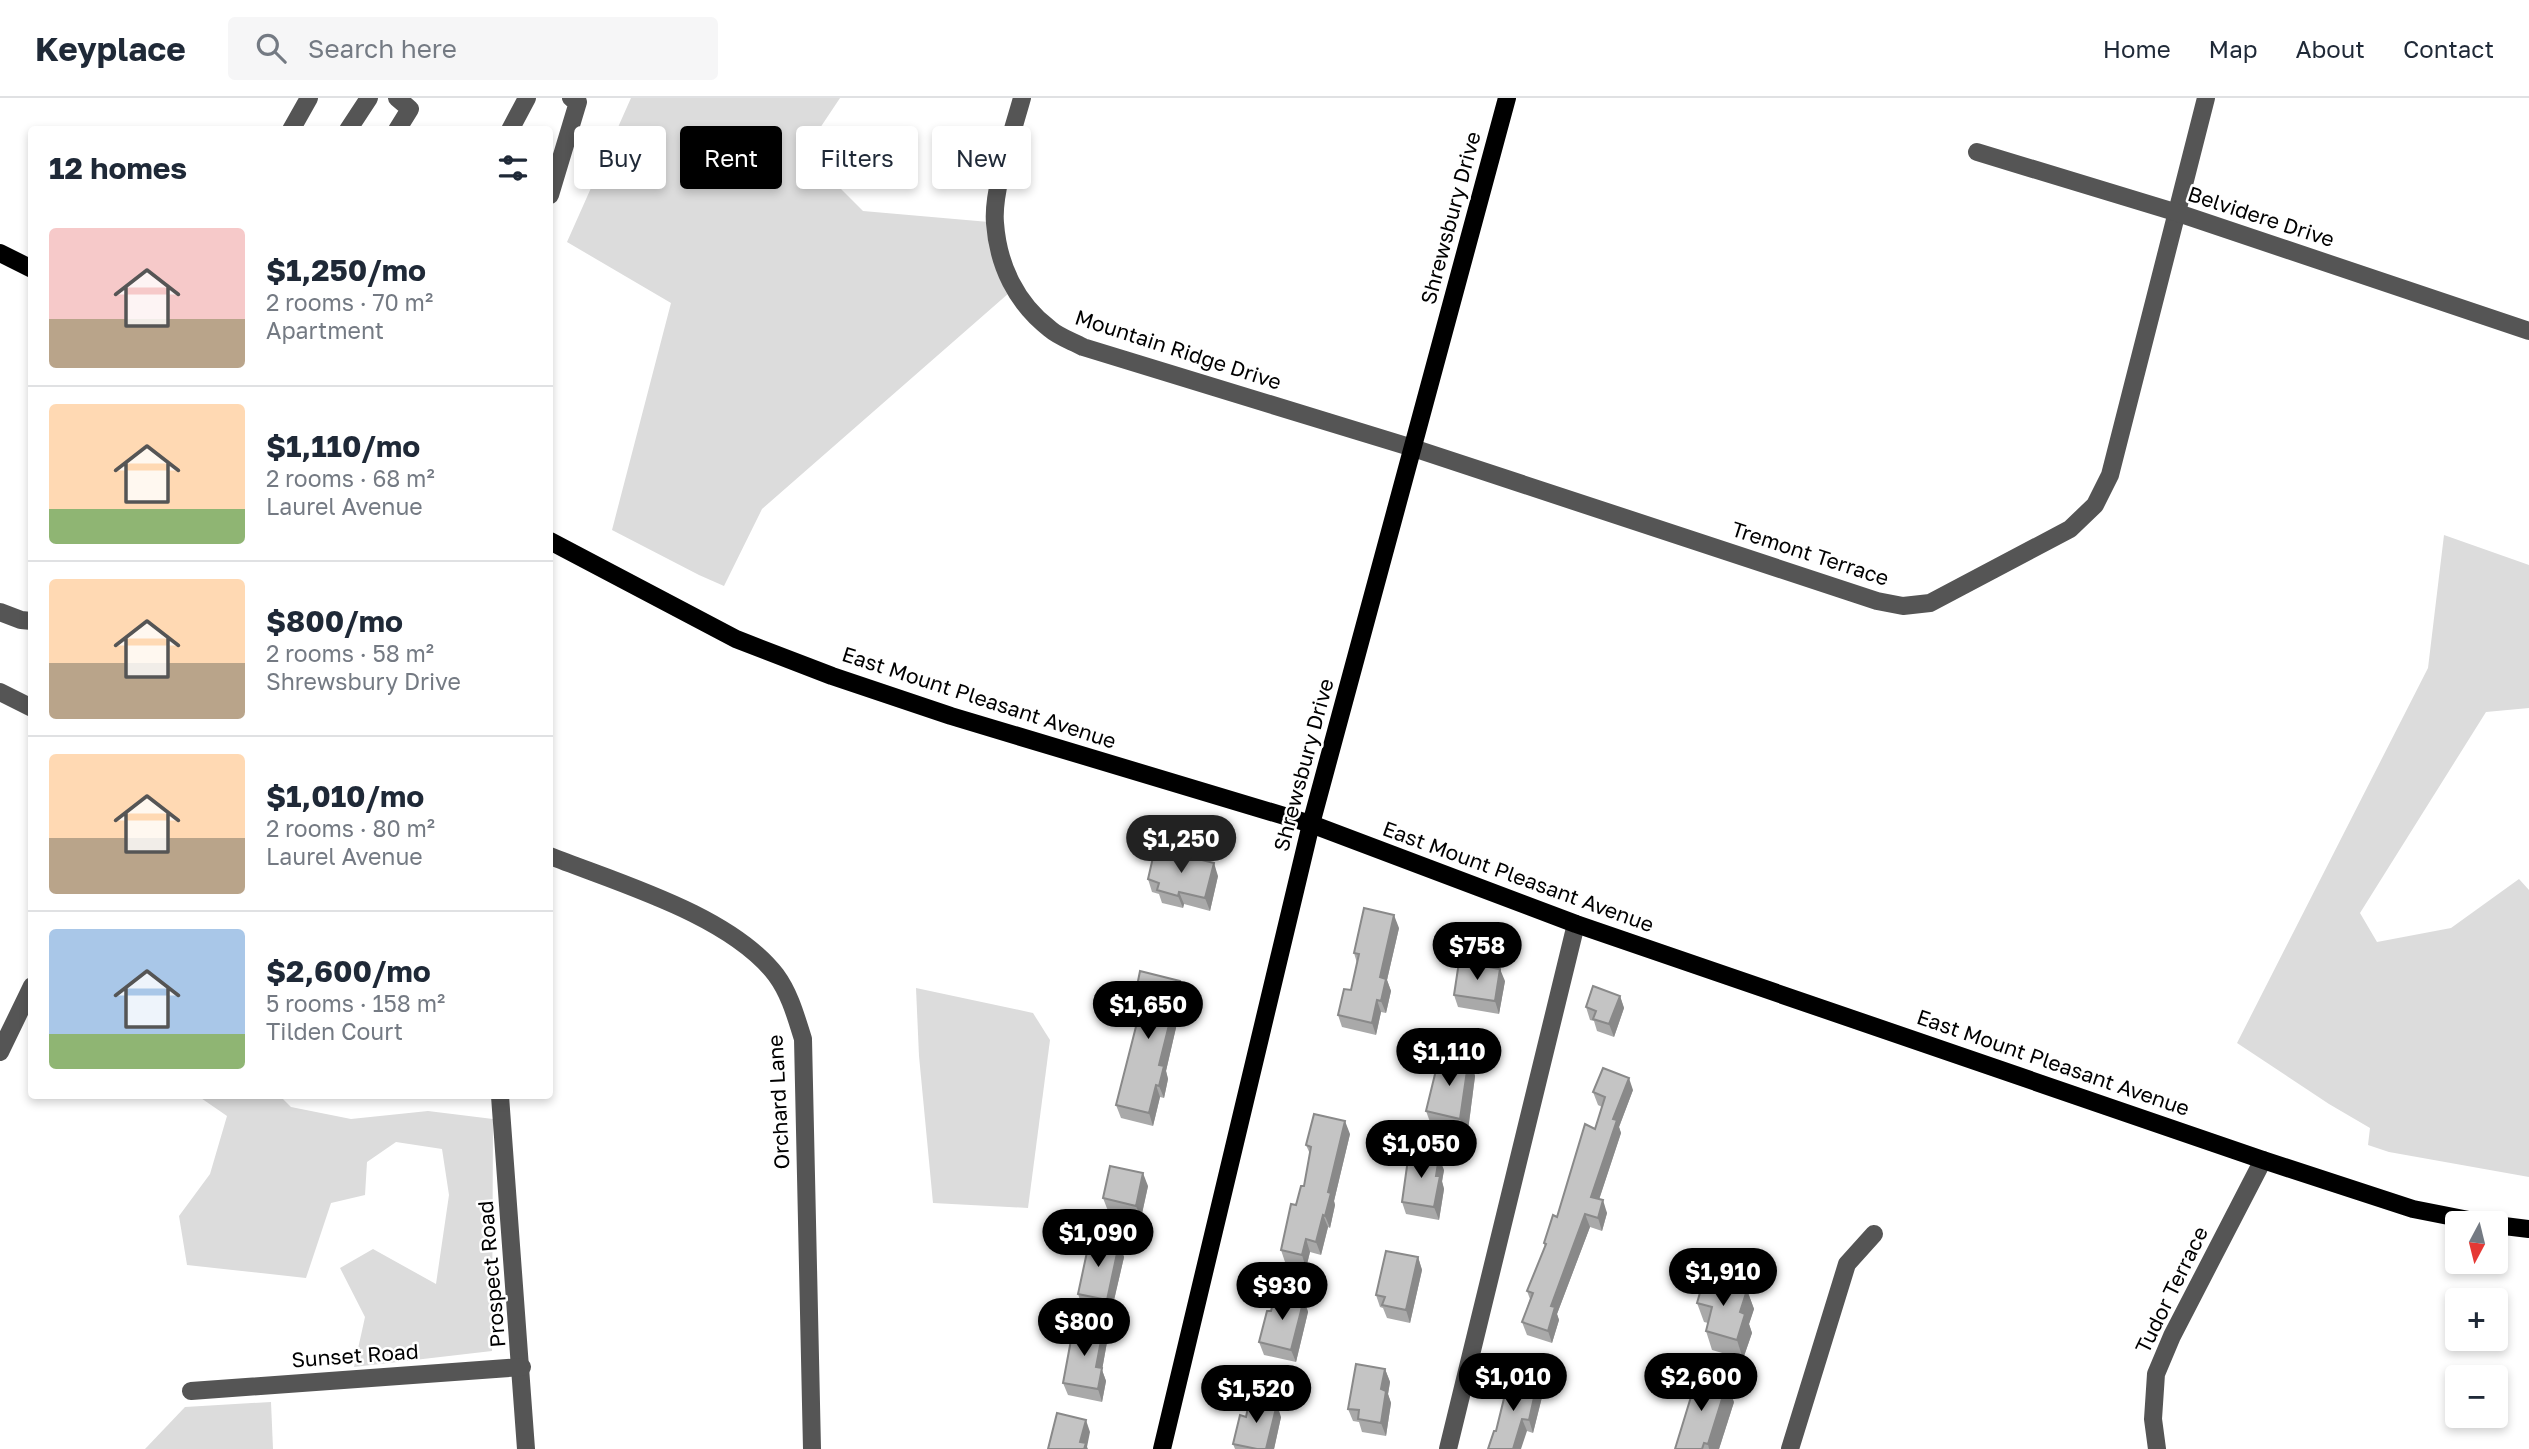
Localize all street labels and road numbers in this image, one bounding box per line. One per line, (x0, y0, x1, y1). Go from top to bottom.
street label: Shrewsbury Drive (1414, 128, 1486, 307)
street label: Belvidere Drive (2185, 180, 2338, 252)
street label: Mountain Ridge Drive (1072, 303, 1285, 395)
street label: Tremont Terrace (1728, 515, 1892, 591)
street label: East Mount Pleasant Avenue (839, 640, 1120, 754)
street label: Shrewsbury Drive (1267, 675, 1339, 854)
street label: East Mount Pleasant Avenue (1379, 815, 1658, 937)
street label: East Mount Pleasant Avenue (1914, 1003, 2193, 1121)
street label: Orchard Lane (761, 1034, 795, 1170)
street label: Prospect Road (472, 1200, 510, 1348)
street label: Tudor Terrace (2129, 1222, 2213, 1357)
street label: Sunset Road (290, 1338, 419, 1372)

